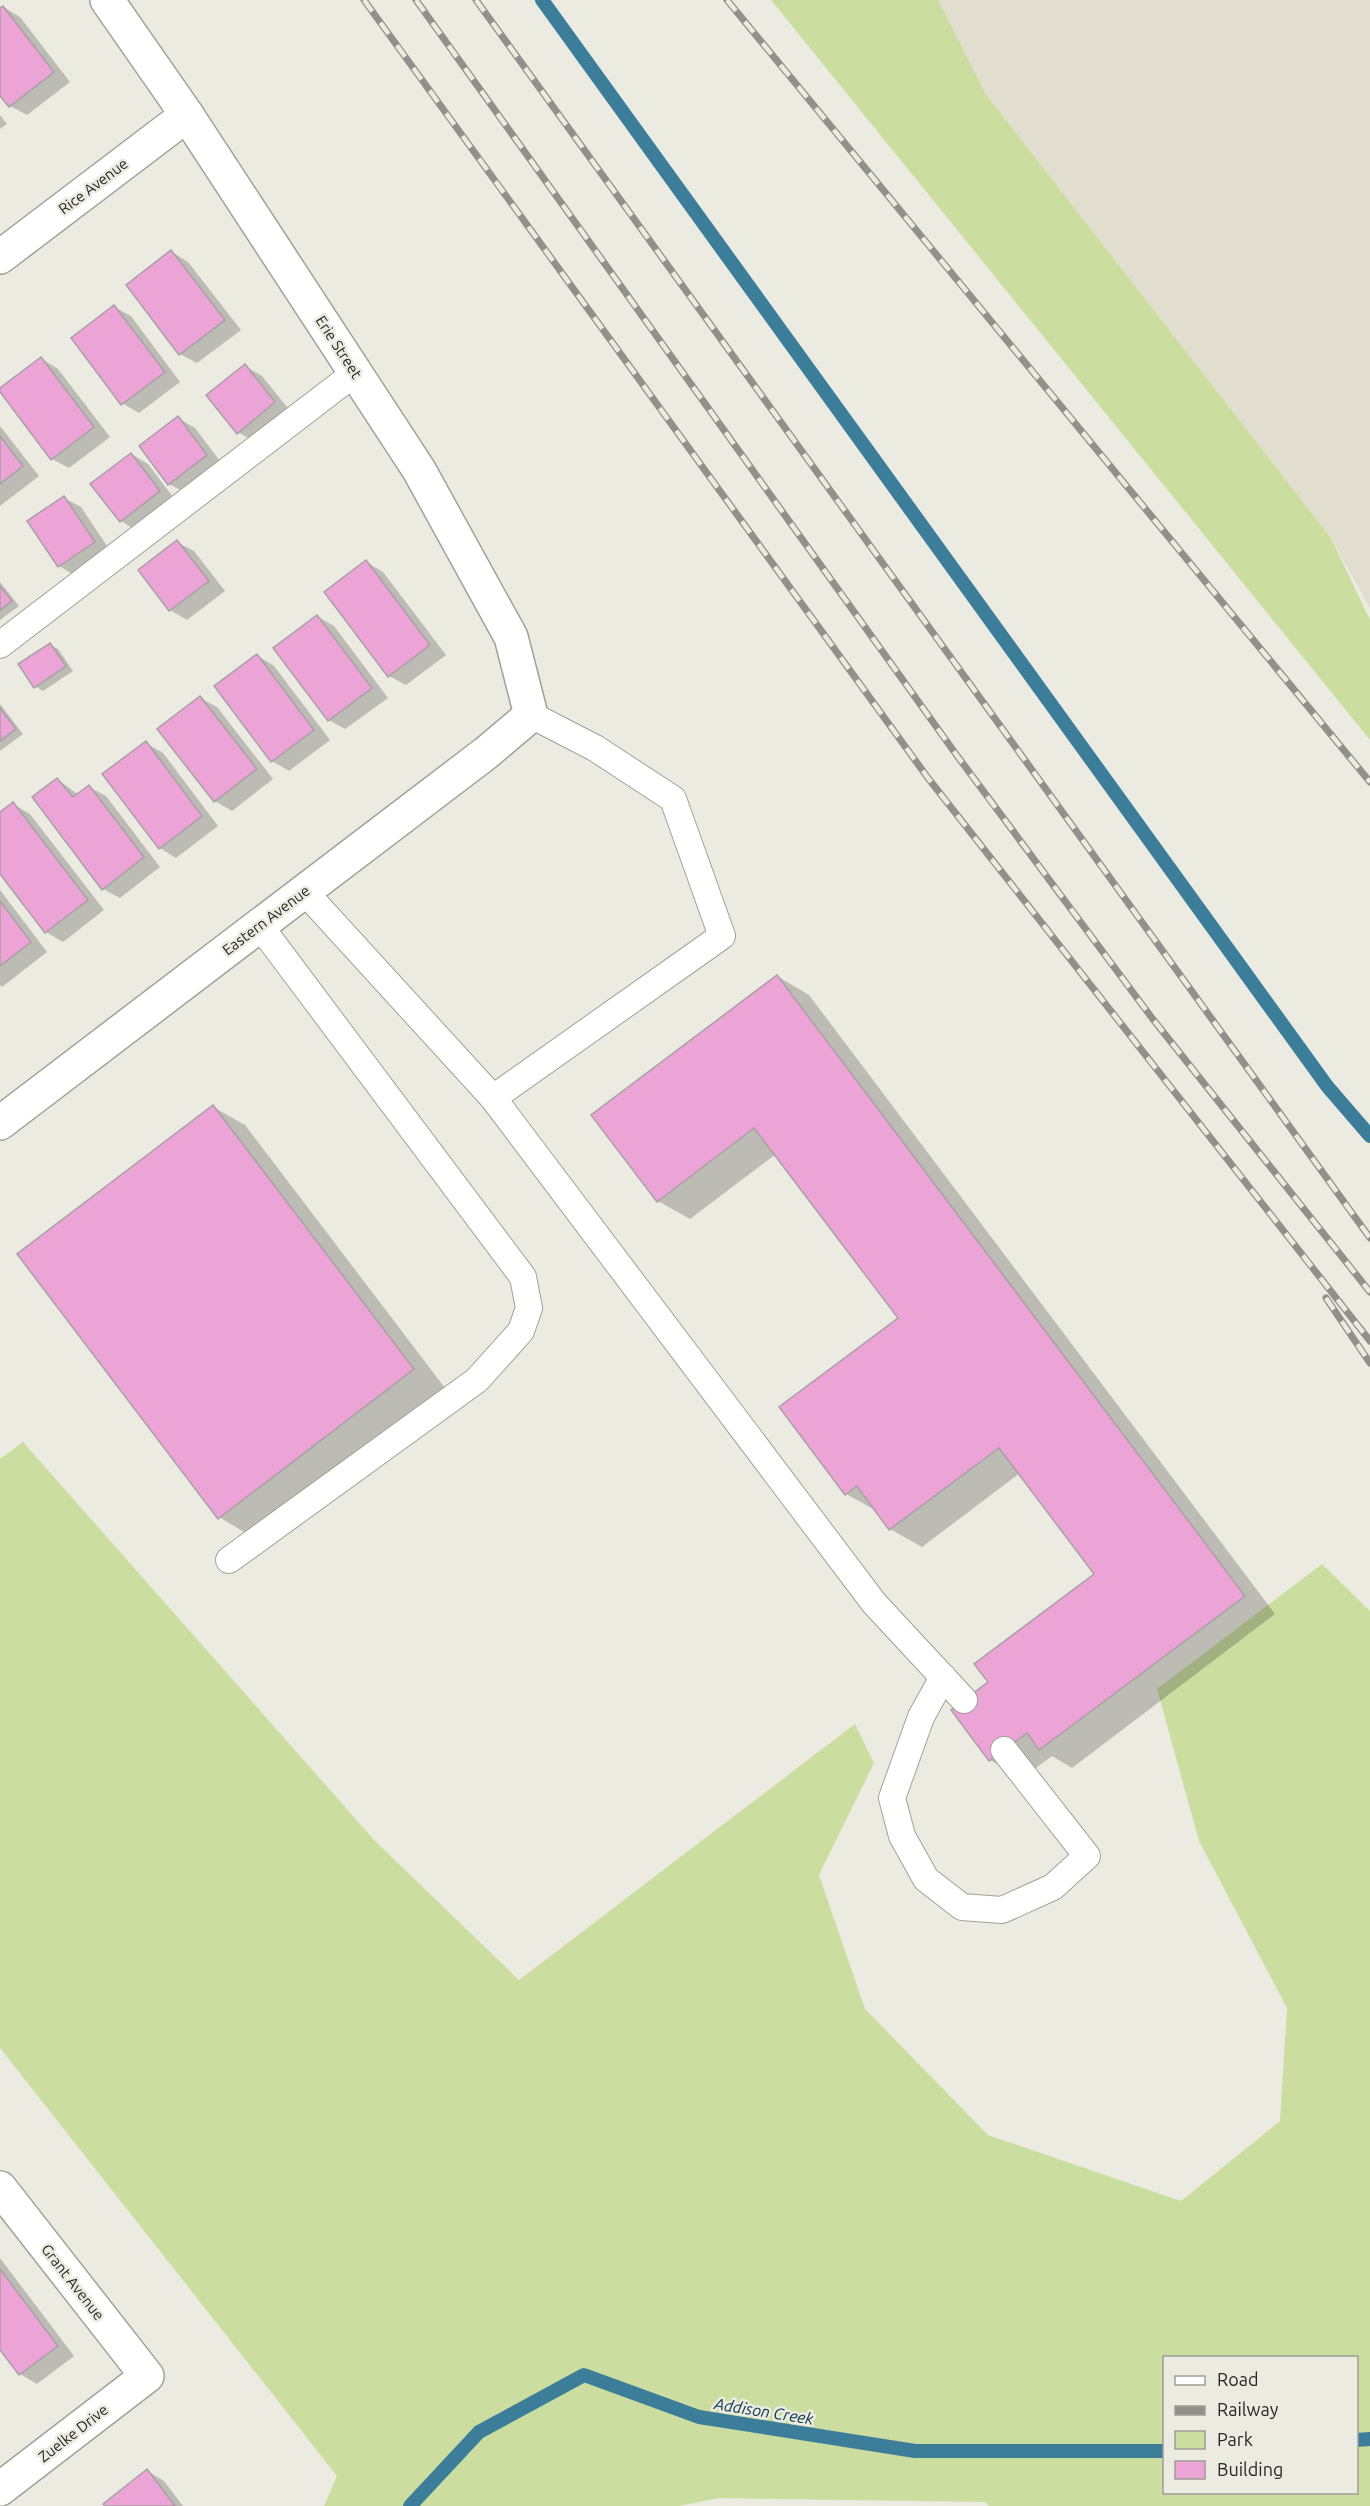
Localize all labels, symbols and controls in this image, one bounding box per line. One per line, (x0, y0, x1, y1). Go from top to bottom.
street label: Rice Avenue (55, 154, 131, 218)
street label: Erie Street (312, 312, 366, 382)
street label: Eastern Avenue (219, 882, 313, 958)
street label: Grant Avenue (38, 2241, 108, 2323)
legend (1163, 2356, 1358, 2494)
text: Road (1217, 2369, 1259, 2389)
water label: Addison Creek (712, 2394, 816, 2428)
text: Railway (1217, 2399, 1279, 2419)
street label: Zuelke Drive (35, 2401, 111, 2465)
text: Park (1217, 2429, 1253, 2449)
text: Building (1217, 2459, 1283, 2479)

